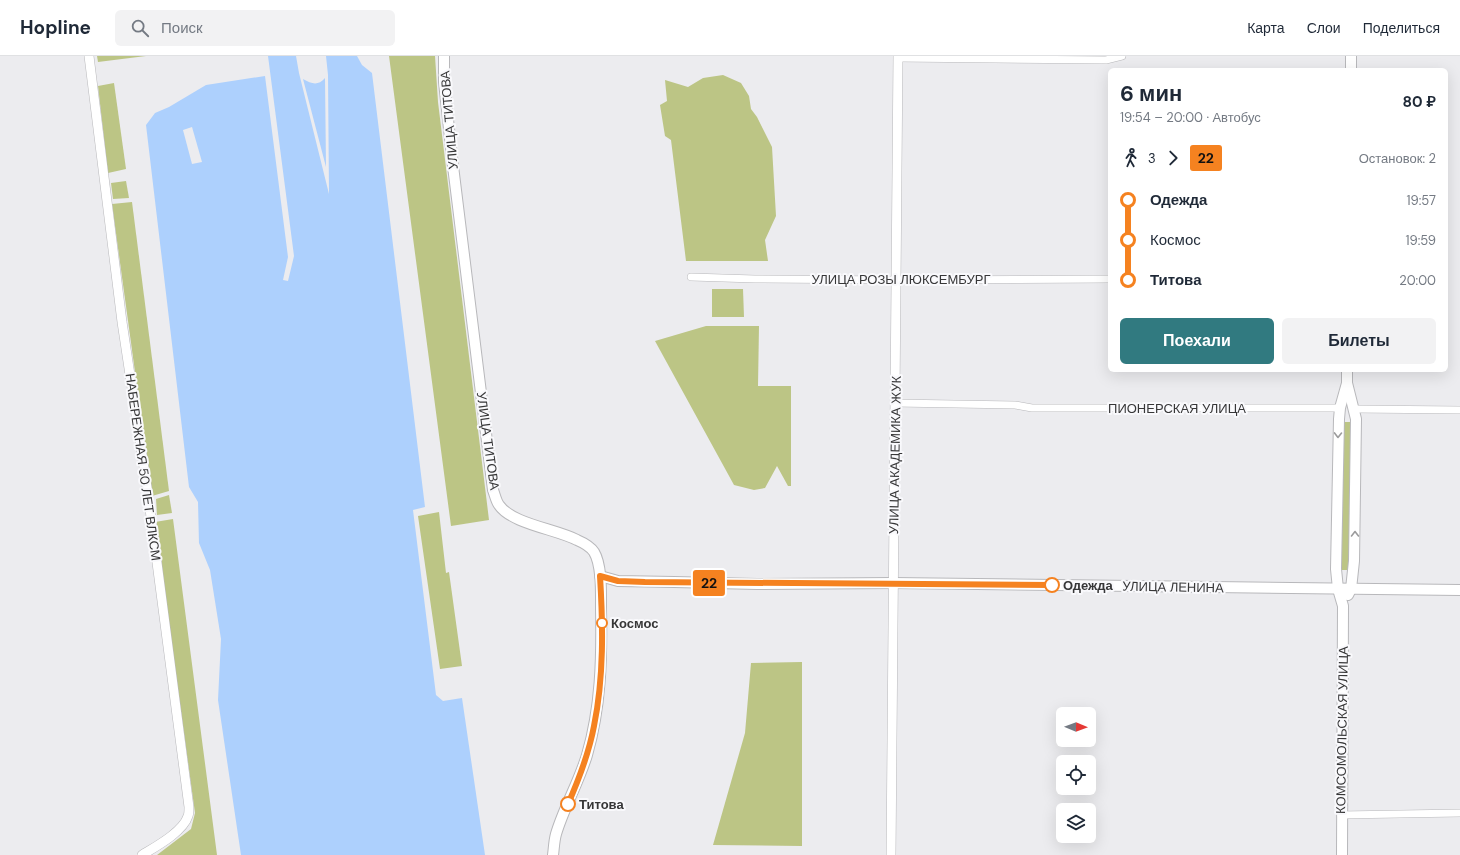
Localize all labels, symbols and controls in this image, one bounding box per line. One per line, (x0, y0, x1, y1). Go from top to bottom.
search box (115, 10, 395, 46)
text: Hopline (20, 15, 91, 40)
icon: search (129, 17, 151, 39)
text: Поиск (161, 18, 203, 38)
text: Карта (1247, 19, 1285, 37)
text: Слои (1307, 19, 1341, 37)
text: Поделиться (1363, 19, 1440, 37)
street label: УЛИЦА ТИТОВА (436, 70, 462, 170)
text: 6 мин (1120, 79, 1182, 108)
text: 80 ₽ (1403, 92, 1436, 112)
text: 19:54 – 20:00 · Автобус (1120, 109, 1261, 126)
icon: walk (1120, 147, 1142, 169)
icon: forward (1162, 147, 1184, 169)
text: 22 (1198, 149, 1214, 167)
text: 3 (1148, 150, 1156, 167)
text: Остановок: 2 (1359, 150, 1436, 167)
text: Одежда (1150, 190, 1207, 210)
text: 19:57 (1407, 192, 1436, 209)
text: Космос (1150, 230, 1201, 250)
text: 19:59 (1405, 232, 1436, 249)
text: Титова (1150, 270, 1202, 290)
street label: УЛИЦА РОЗЫ ЛЮКСЕМБУРГ (812, 271, 990, 288)
text: 20:00 (1399, 272, 1436, 289)
button: Поехали (1120, 318, 1274, 364)
button: Билеты (1282, 318, 1436, 364)
street label: НАБЕРЕЖНАЯ 50 ЛЕТ ВЛКСМ (121, 372, 165, 562)
street label: УЛИЦА АКАДЕМИКА ЖУК (885, 375, 905, 534)
street label: УЛИЦА ТИТОВА (473, 391, 503, 492)
street label: ПИОНЕРСКАЯ УЛИЦА (1108, 400, 1246, 417)
one-way arrow (1334, 432, 1342, 438)
one-way arrow (1351, 531, 1359, 537)
line badge: 22 (691, 570, 727, 596)
text: 22 (701, 574, 717, 592)
marker: Одежда (1044, 577, 1060, 593)
place label: Одежда (1063, 577, 1114, 594)
street label: УЛИЦА ЛЕНИНА (1122, 578, 1224, 596)
place label: Космос (611, 615, 658, 632)
marker: Космос (596, 617, 608, 629)
street label: КОМСОМОЛЬСКАЯ УЛИЦА (1332, 646, 1352, 814)
north arrow (1056, 707, 1096, 747)
map controls (1056, 707, 1096, 843)
button: locate (1056, 755, 1096, 795)
marker: Титова (560, 796, 576, 812)
place label: Титова (579, 796, 624, 813)
button: layers (1056, 803, 1096, 843)

